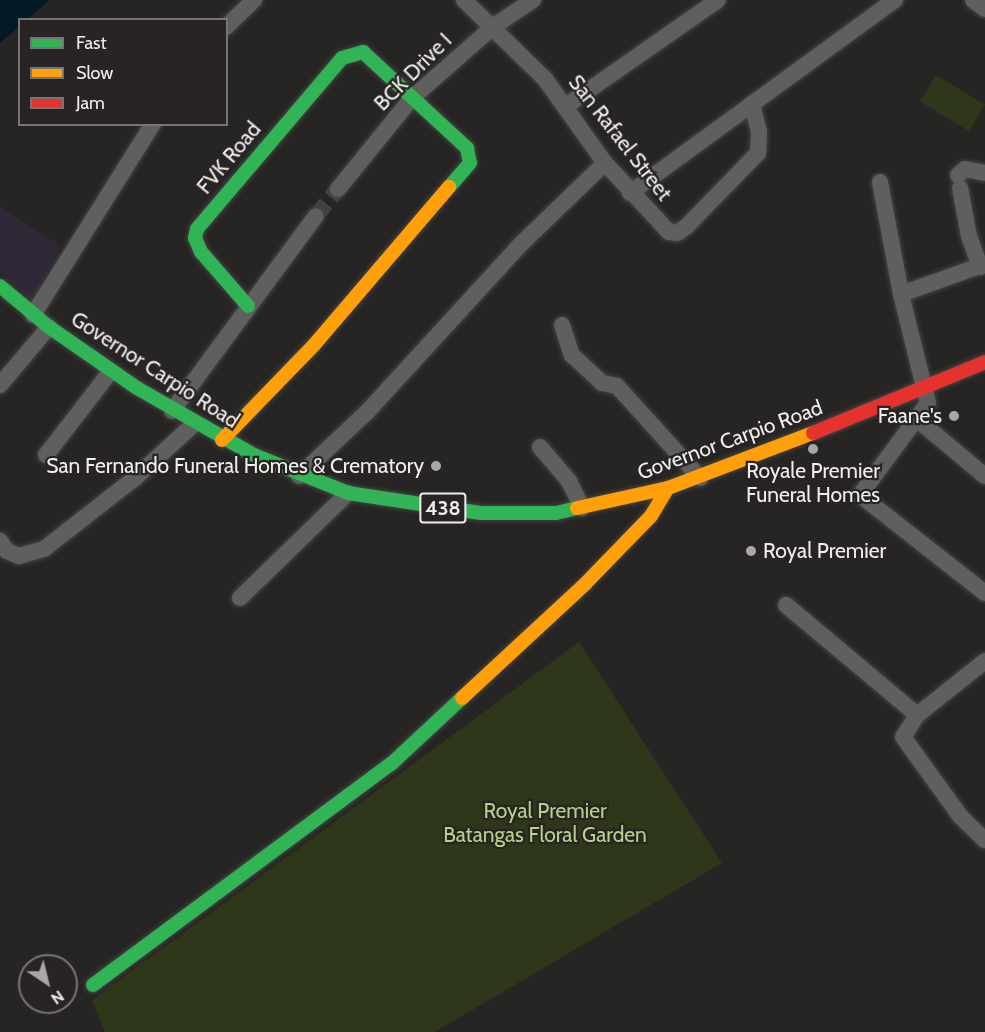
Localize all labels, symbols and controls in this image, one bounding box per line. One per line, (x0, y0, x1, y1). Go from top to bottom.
legend (18, 18, 228, 126)
street label: BCK Drive I (369, 28, 457, 116)
text: Fast (76, 32, 107, 54)
text: Slow (76, 62, 113, 84)
street label: San Rafael Street (563, 70, 677, 206)
text: Jam (76, 92, 105, 114)
street label: FVK Road (192, 117, 266, 199)
street label: Governor Carpio Road (66, 306, 244, 434)
street label: Governor Carpio Road (634, 395, 826, 485)
place label: Faane's (878, 403, 942, 429)
marker: Faane's (947, 409, 961, 423)
marker: Royale Premier Funeral Homes (806, 442, 820, 456)
place label: San Fernando Funeral Homes & Crematory (46, 453, 424, 479)
place label: Royale Premier Funeral Homes (746, 458, 880, 508)
marker: San Fernando Funeral Homes & Crematory (429, 459, 443, 473)
road number: 438 (419, 491, 467, 525)
place label: Royal Premier (763, 538, 886, 564)
marker: Royal Premier (744, 544, 758, 558)
park label: Royal Premier Batangas Floral Garden (443, 798, 647, 848)
north arrow (18, 954, 78, 1014)
text: N (47, 986, 68, 1009)

